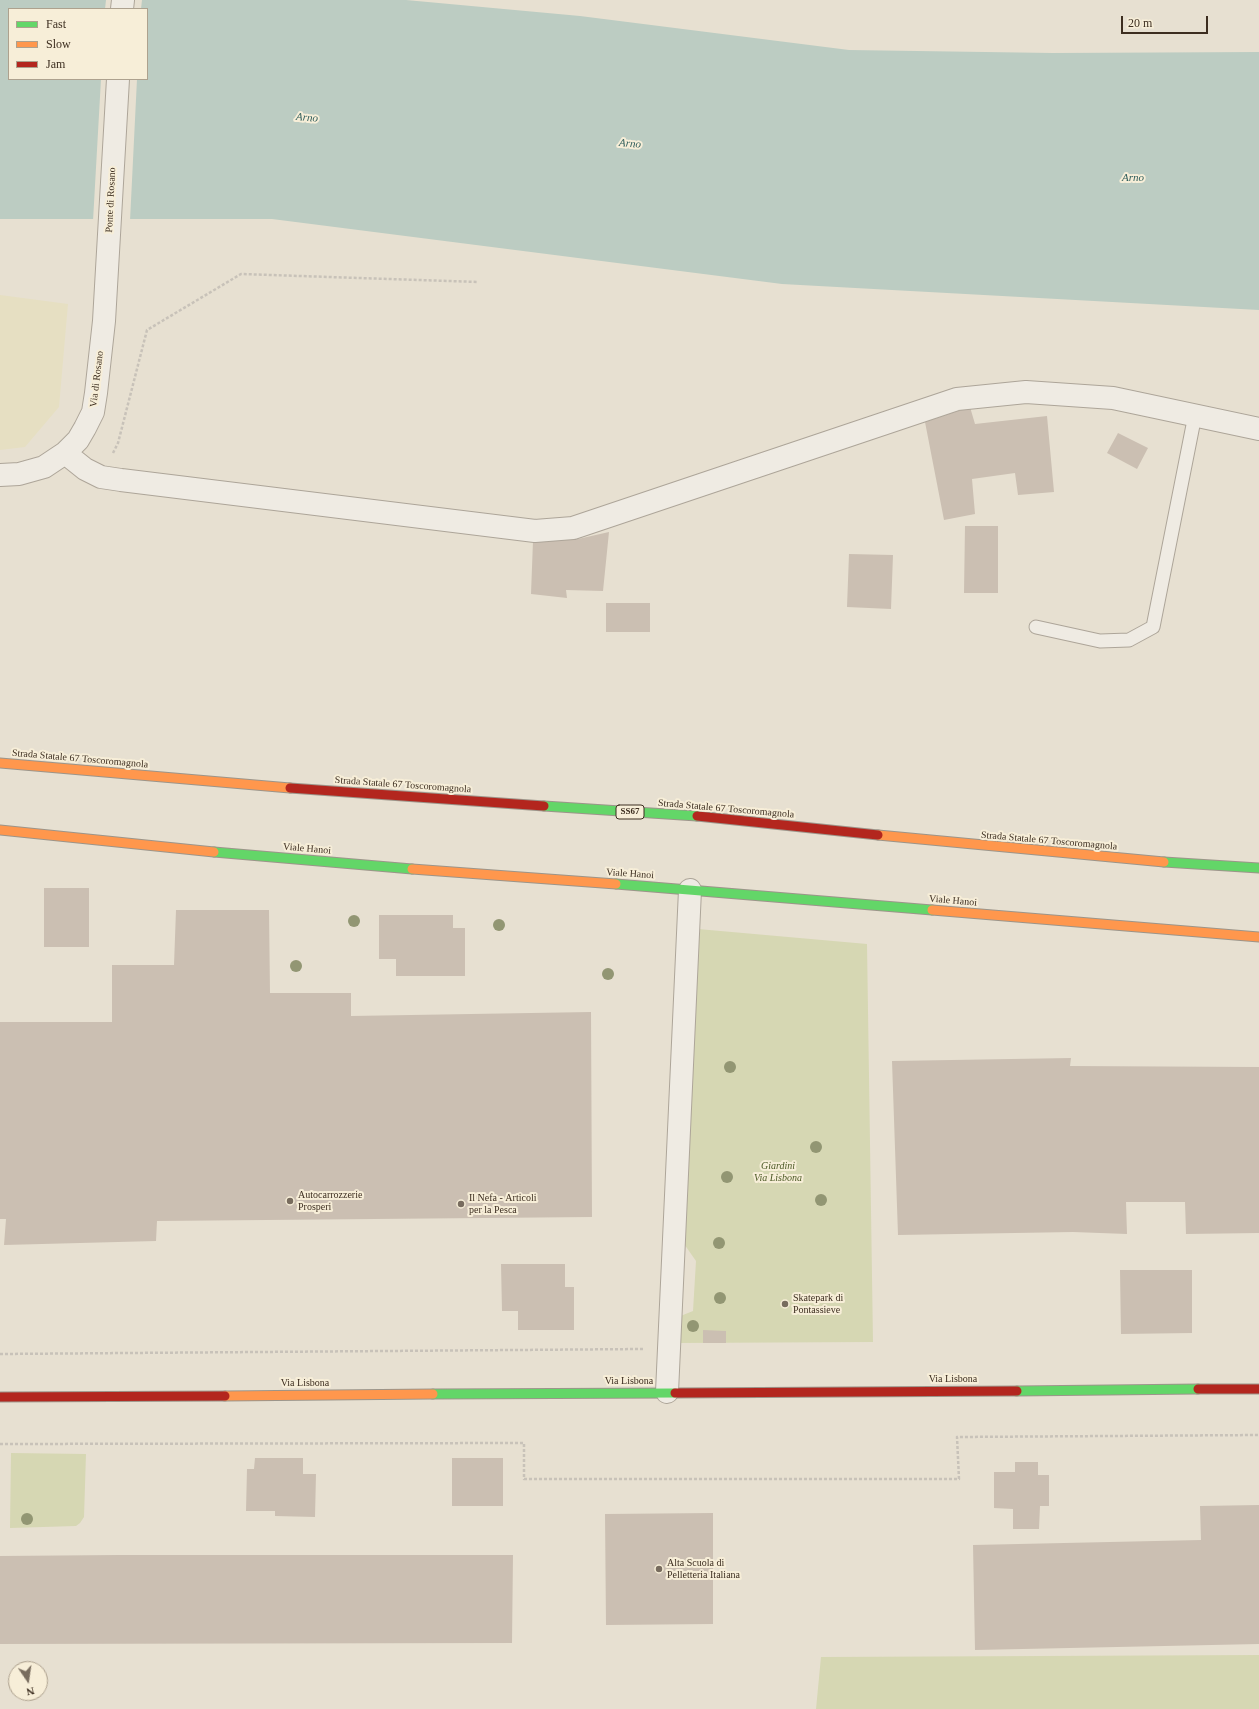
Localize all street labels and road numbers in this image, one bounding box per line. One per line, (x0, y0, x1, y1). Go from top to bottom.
street label: Ponte di Rosano (103, 167, 119, 233)
street label: Via di Rosano (88, 350, 106, 408)
street label: Strada Statale 67 Toscoromagnola (11, 747, 149, 771)
street label: Strada Statale 67 Toscoromagnola (334, 774, 472, 796)
street label: Strada Statale 67 Toscoromagnola (657, 797, 795, 821)
road number: SS67 (616, 805, 644, 819)
street label: Strada Statale 67 Toscoromagnola (980, 829, 1118, 853)
street label: Viale Hanoi (283, 841, 331, 857)
street label: Viale Hanoi (606, 866, 654, 882)
street label: Viale Hanoi (929, 893, 977, 909)
street label: Via Lisbona (929, 1373, 977, 1385)
street label: Via Lisbona (605, 1375, 653, 1387)
street label: Via Lisbona (281, 1377, 329, 1389)

